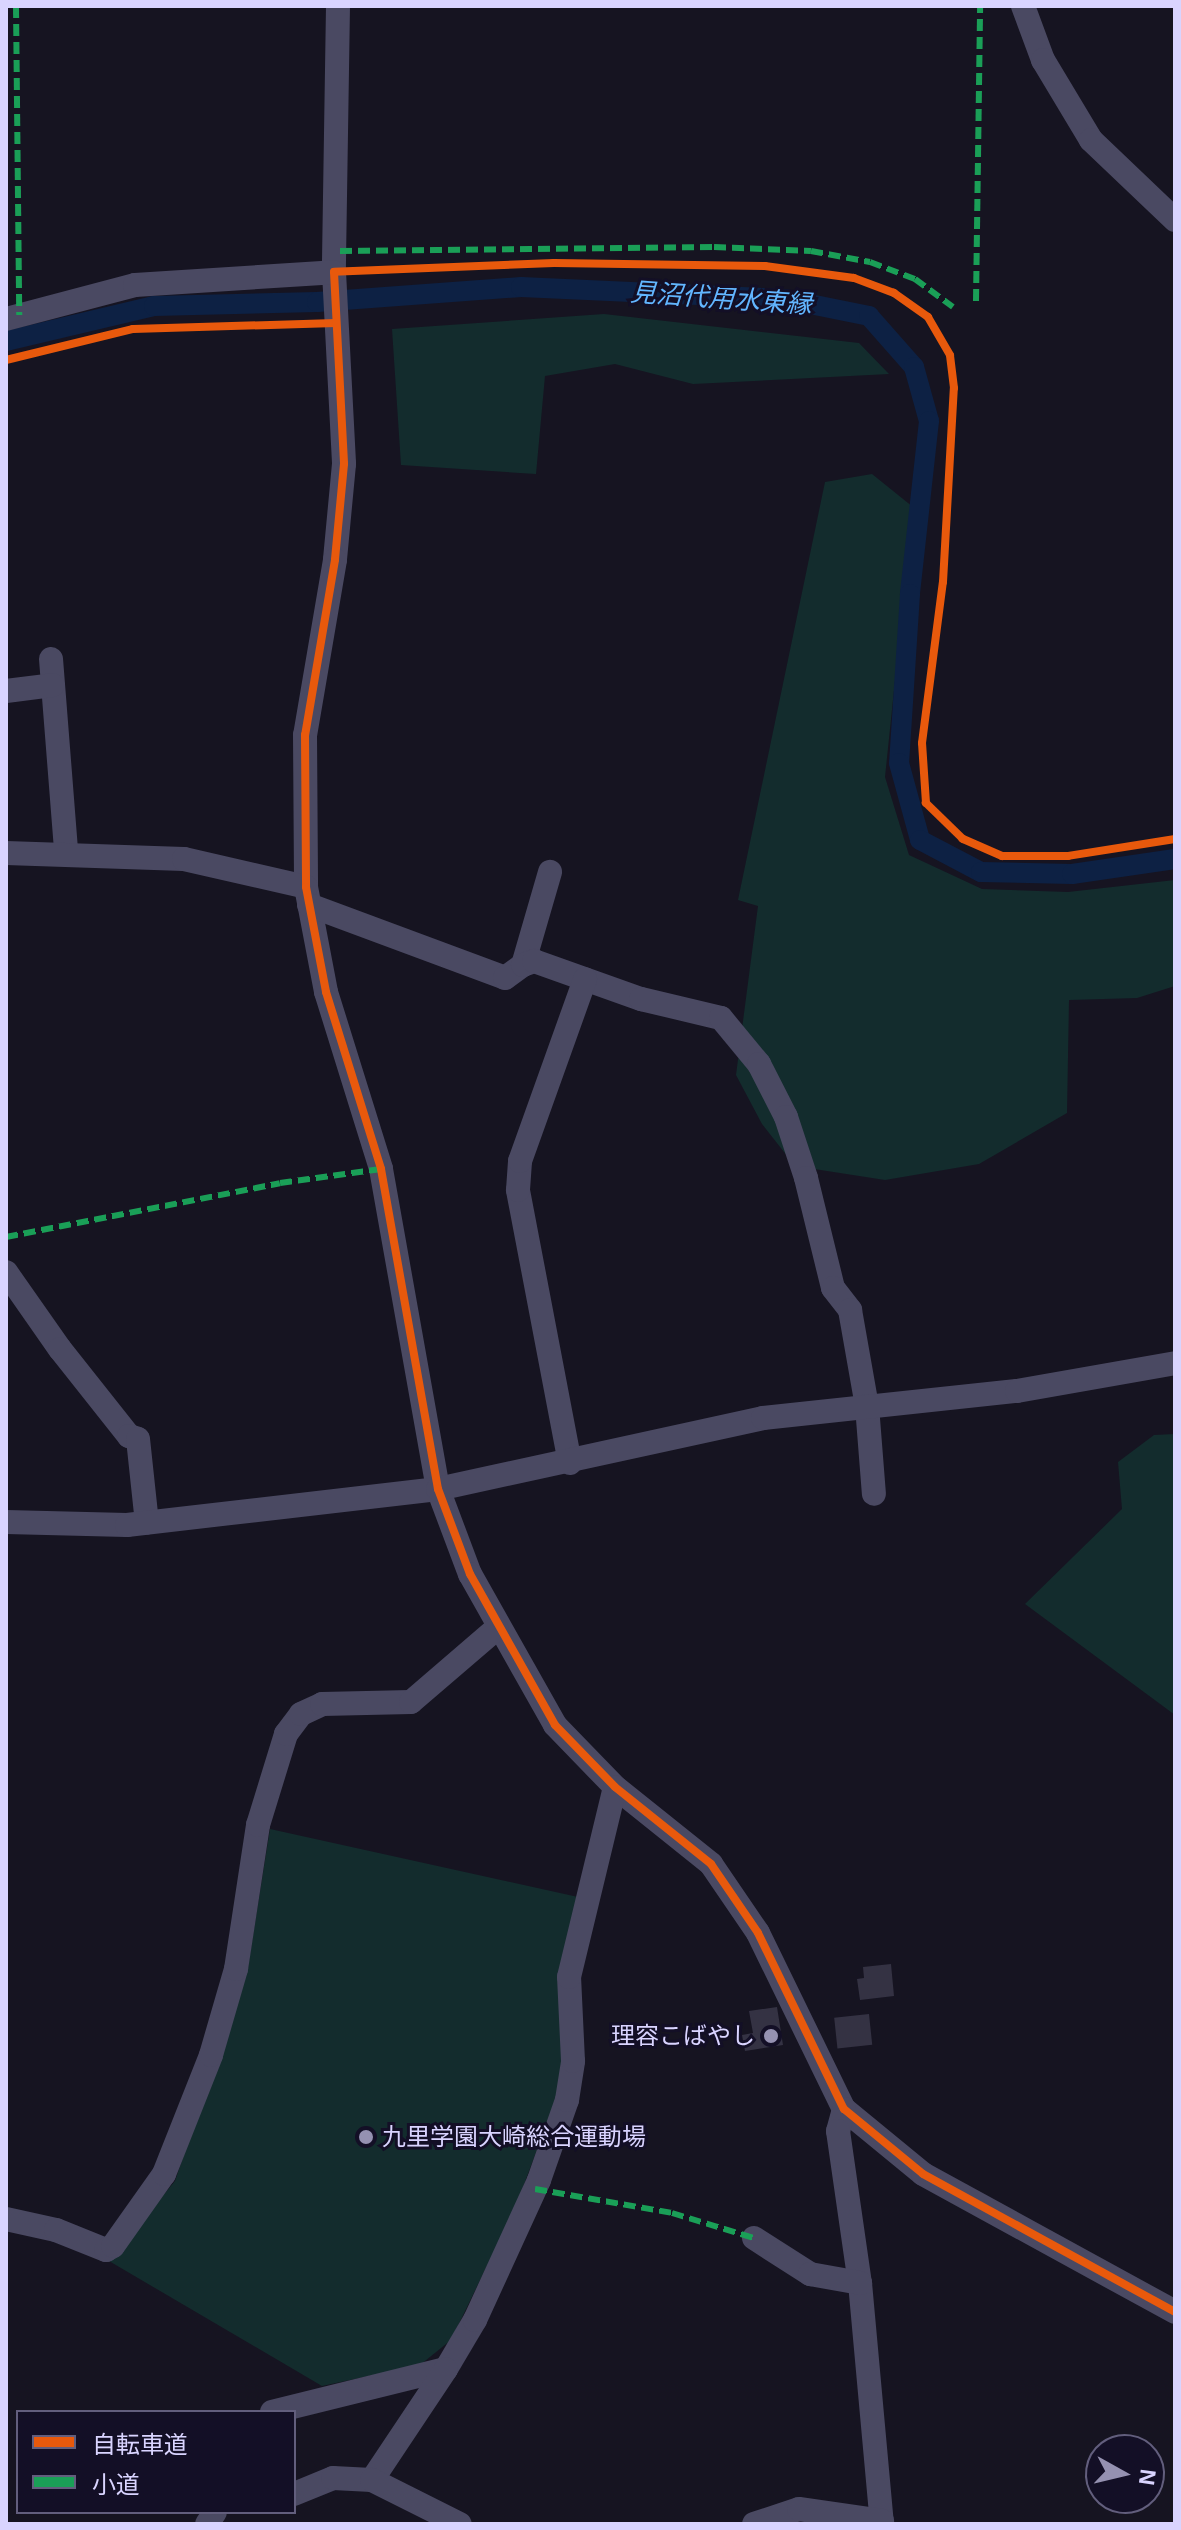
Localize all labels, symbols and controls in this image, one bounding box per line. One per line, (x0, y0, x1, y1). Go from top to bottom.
water label: 見沼代用水東縁 (629, 277, 813, 321)
place label: 理容こばやし (611, 2022, 755, 2050)
marker: 理容こばやし (762, 2027, 780, 2045)
place label: 九里学園大崎総合運動場 (382, 2123, 646, 2151)
marker: 九里学園大崎総合運動場 (357, 2128, 375, 2146)
legend (16, 2410, 296, 2514)
text: 自転車道 (92, 2431, 188, 2458)
north arrow (1085, 2434, 1165, 2514)
text: N (1134, 2468, 1161, 2487)
text: 小道 (92, 2471, 140, 2498)

